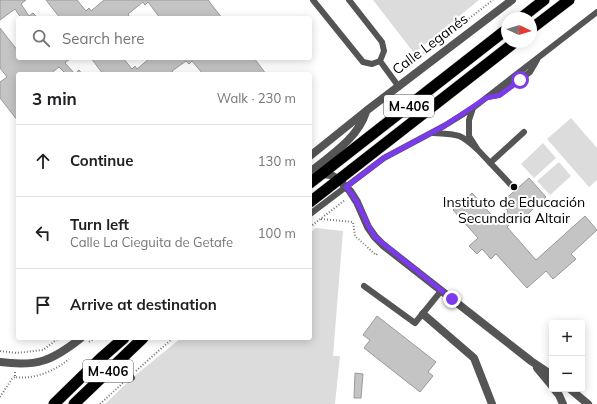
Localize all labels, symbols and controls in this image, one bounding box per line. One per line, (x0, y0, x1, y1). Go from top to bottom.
street label: Calle Leganés (388, 10, 472, 78)
north arrow (501, 12, 537, 48)
search box (16, 16, 312, 60)
icon: search (30, 27, 52, 49)
text: Search here (62, 29, 144, 48)
route start (511, 71, 529, 89)
text: 3 min (32, 88, 77, 109)
text: Walk · 230 m (217, 90, 296, 106)
road number: M-406 (384, 95, 434, 117)
icon: ahead (32, 150, 54, 172)
text: Continue (70, 151, 133, 170)
text: 130 m (258, 153, 296, 169)
marker: Instituto de Educación Secundaria Altair (509, 182, 519, 192)
place label: Instituto de Educación Secundaria Altair (443, 193, 585, 227)
text: Turn left (70, 215, 129, 234)
icon: left (32, 222, 54, 244)
text: 100 m (258, 225, 296, 241)
text: Calle La Cieguita de Getafe (70, 234, 233, 250)
route end (443, 290, 461, 308)
icon: arrive (32, 294, 54, 316)
text: Arrive at destination (70, 295, 217, 314)
map controls (549, 320, 585, 392)
button: + (549, 320, 585, 356)
button: − (549, 356, 585, 392)
road number: M-406 (83, 360, 133, 382)

